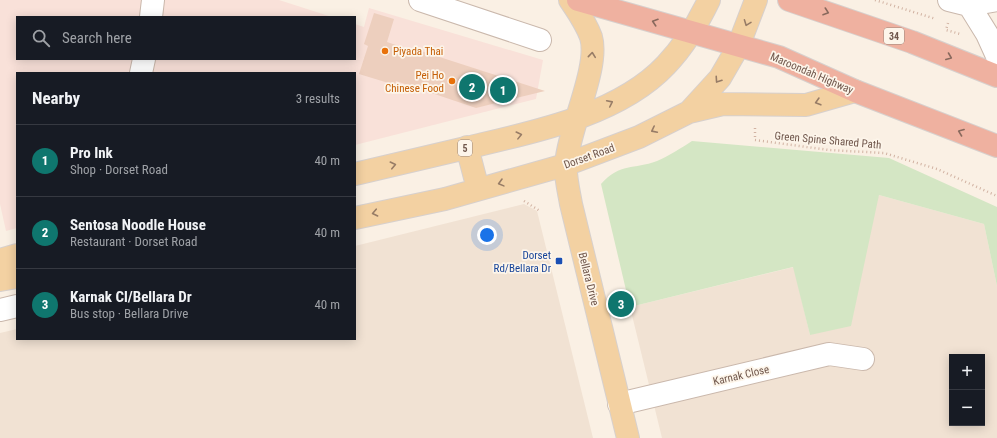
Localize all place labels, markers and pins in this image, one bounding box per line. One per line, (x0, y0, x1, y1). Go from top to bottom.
place label: Piyada Thai (393, 45, 443, 58)
marker: Piyada Thai (380, 46, 390, 56)
place label: Pei Ho Chinese Food (385, 69, 444, 95)
pin: 2 (459, 72, 485, 102)
pin: 1 (490, 75, 516, 105)
marker: Pei Ho Chinese Food (447, 76, 457, 86)
place label: Dorset Rd/Bellara Dr (494, 249, 552, 275)
marker: Dorset Rd/Bellara Dr (554, 256, 564, 266)
pin: 3 (608, 289, 634, 319)

